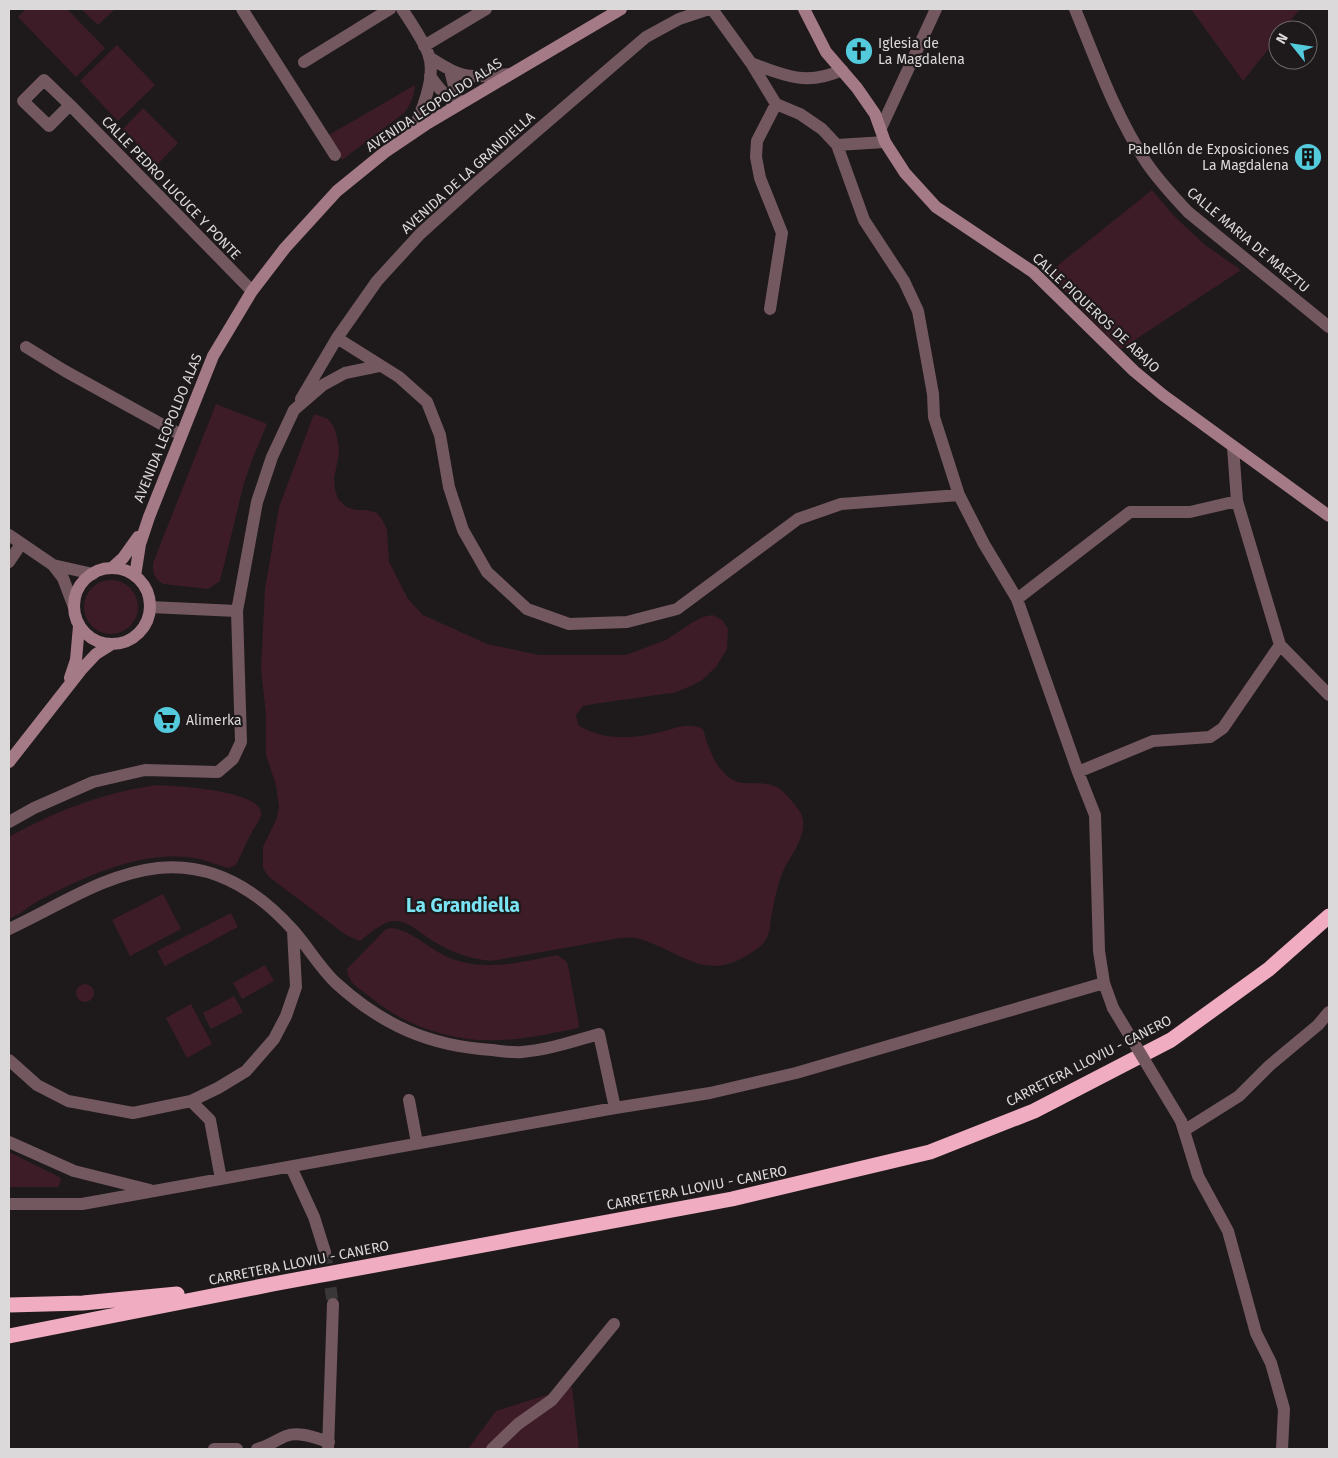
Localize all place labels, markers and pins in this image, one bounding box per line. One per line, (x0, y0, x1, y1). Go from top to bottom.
place label: Iglesia de La Magdalena (878, 35, 965, 68)
church icon: Iglesia de La Magdalena (844, 36, 874, 66)
place label: Pabellón de Exposiciones La Magdalena (1128, 141, 1289, 174)
building icon: Pabellón de Exposiciones La Magdalena (1293, 142, 1323, 172)
supermarket icon: Alimerka (152, 705, 182, 735)
place label: Alimerka (186, 712, 242, 729)

